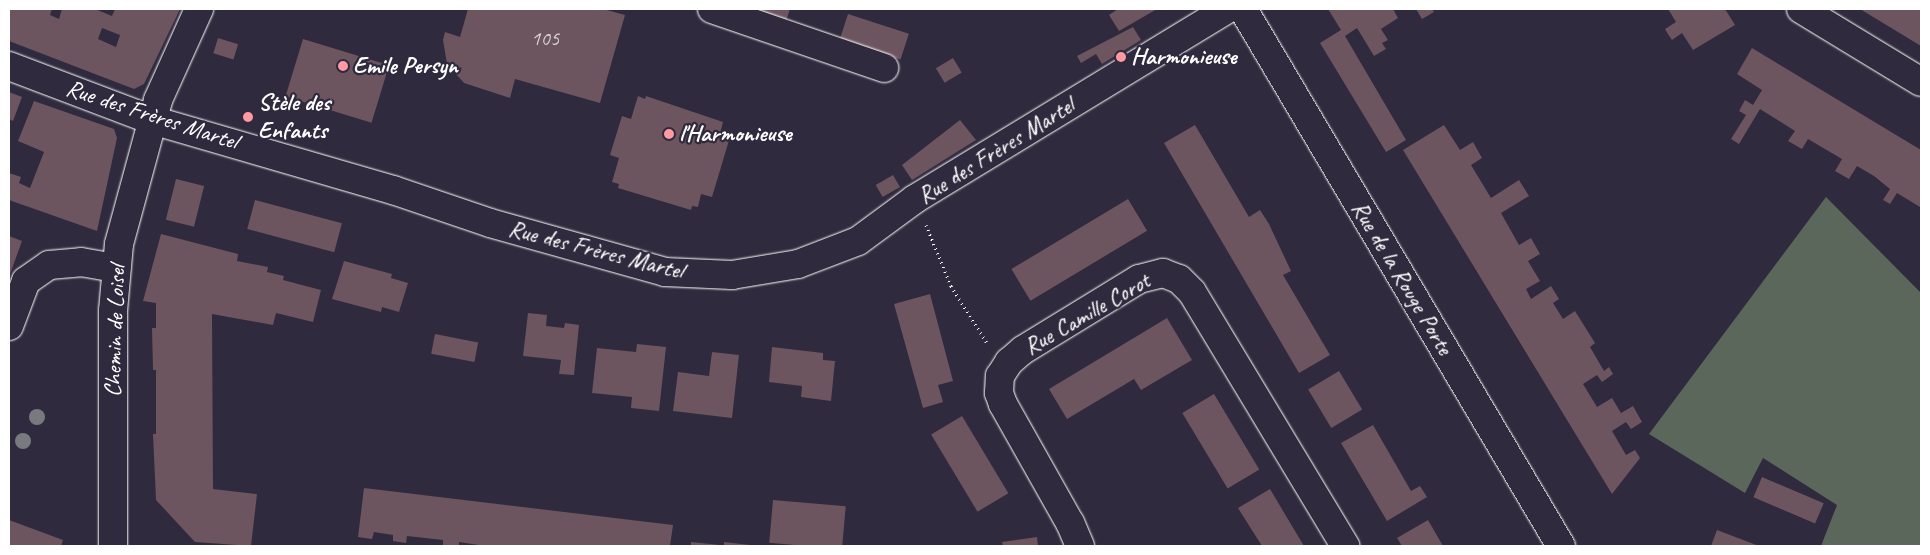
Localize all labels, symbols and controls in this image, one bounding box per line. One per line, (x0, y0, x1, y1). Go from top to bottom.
house number: 105 (531, 25, 559, 51)
place label: Harmonieuse (1131, 43, 1237, 71)
marker: Harmonieuse (1115, 51, 1127, 63)
place label: Emile Persyn (353, 52, 457, 80)
marker: Emile Persyn (337, 60, 349, 72)
street label: Rue des Frères Martel (62, 74, 242, 156)
place label: Stèle des Enfants (258, 89, 330, 145)
street label: Rue des Frères Martel (912, 91, 1080, 211)
marker: Stèle des Enfants (242, 111, 254, 123)
place label: l'Harmonieuse (679, 120, 792, 148)
marker: l'Harmonieuse (663, 128, 675, 140)
street label: Rue de la Rouge Porte (1345, 196, 1459, 360)
street label: Rue des Frères Martel (505, 214, 687, 286)
street label: Chemin de Loisel (98, 264, 132, 398)
street label: Rue Camille Corot (1019, 266, 1155, 362)

